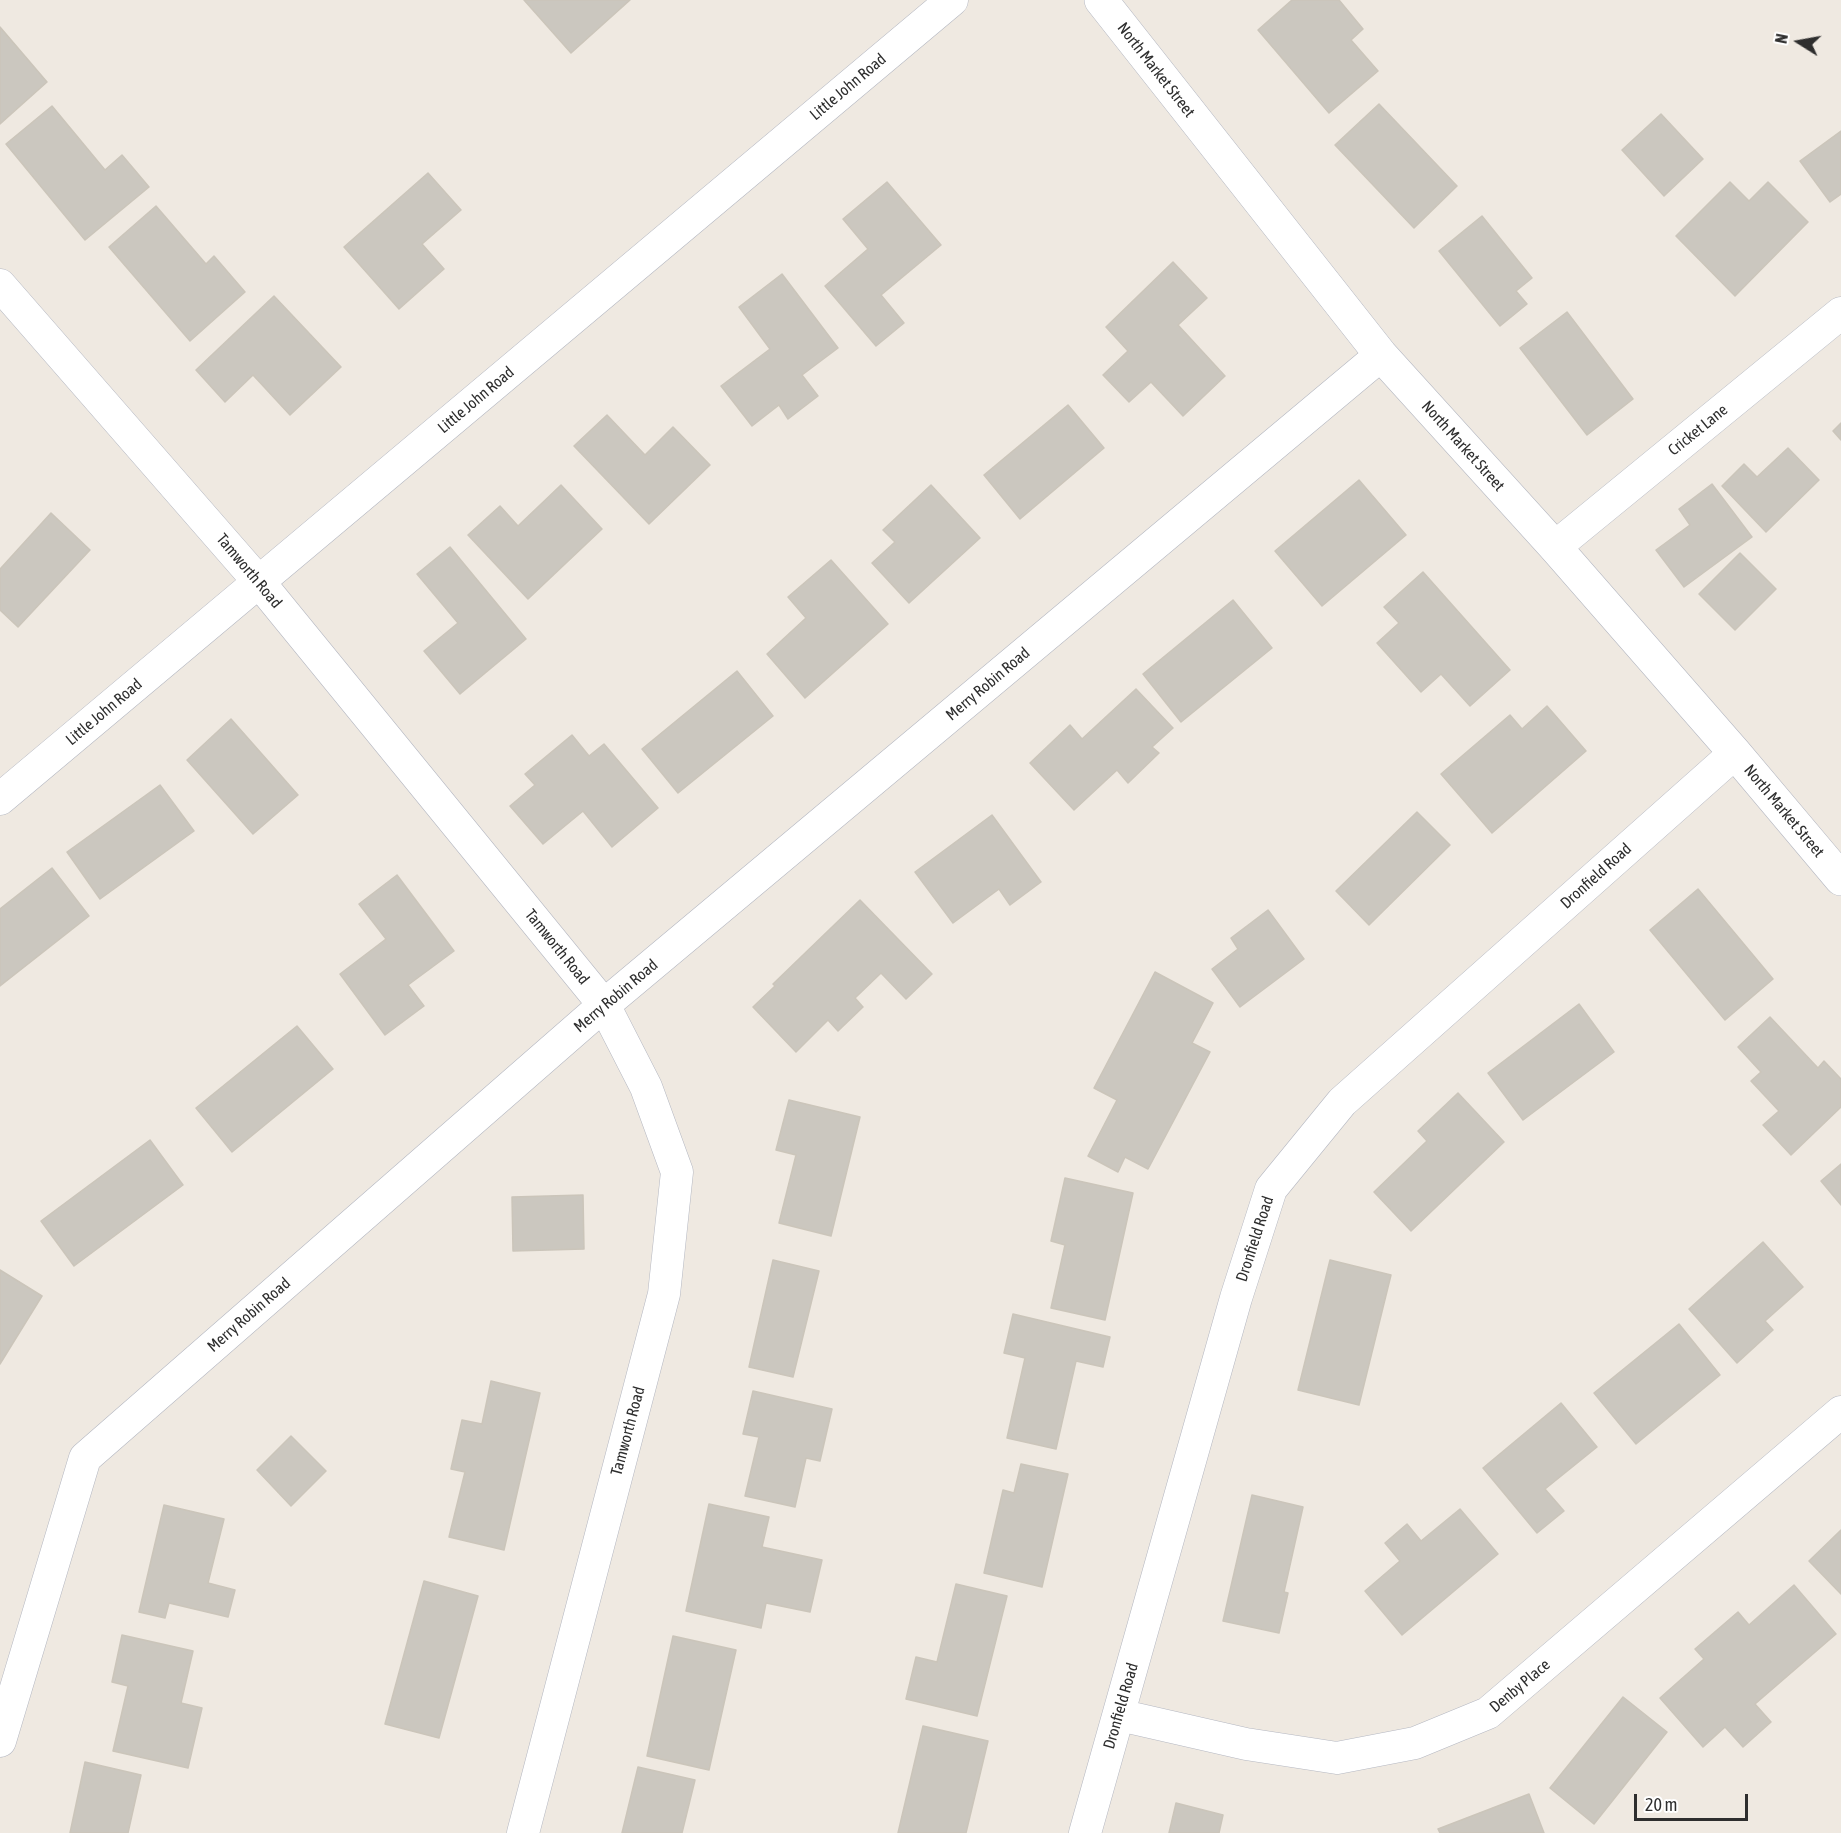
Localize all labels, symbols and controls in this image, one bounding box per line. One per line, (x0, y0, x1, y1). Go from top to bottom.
north arrow (1769, 12, 1829, 72)
street label: North Market Street (1113, 19, 1199, 121)
text: N (1772, 32, 1791, 45)
street label: Little John Road (806, 50, 890, 124)
street label: Little John Road (434, 363, 518, 437)
street label: North Market Street (1417, 397, 1509, 495)
street label: Cricket Lane (1664, 400, 1732, 460)
street label: Tamworth Road (212, 530, 286, 612)
street label: Merry Robin Road (942, 643, 1034, 725)
street label: Little John Road (62, 675, 146, 749)
street label: North Market Street (1740, 761, 1828, 861)
street label: Dronfield Road (1557, 839, 1635, 913)
street label: Tamworth Road (521, 905, 593, 989)
street label: Merry Robin Road (570, 955, 662, 1037)
street label: Dronfield Road (1232, 1194, 1278, 1284)
street label: Merry Robin Road (204, 1274, 294, 1356)
street label: Tamworth Road (607, 1384, 649, 1478)
street label: Denby Place (1486, 1655, 1554, 1717)
street label: Dronfield Road (1100, 1661, 1142, 1751)
scale bar (1637, 1782, 1751, 1820)
text: 20 m (1645, 1794, 1677, 1815)

